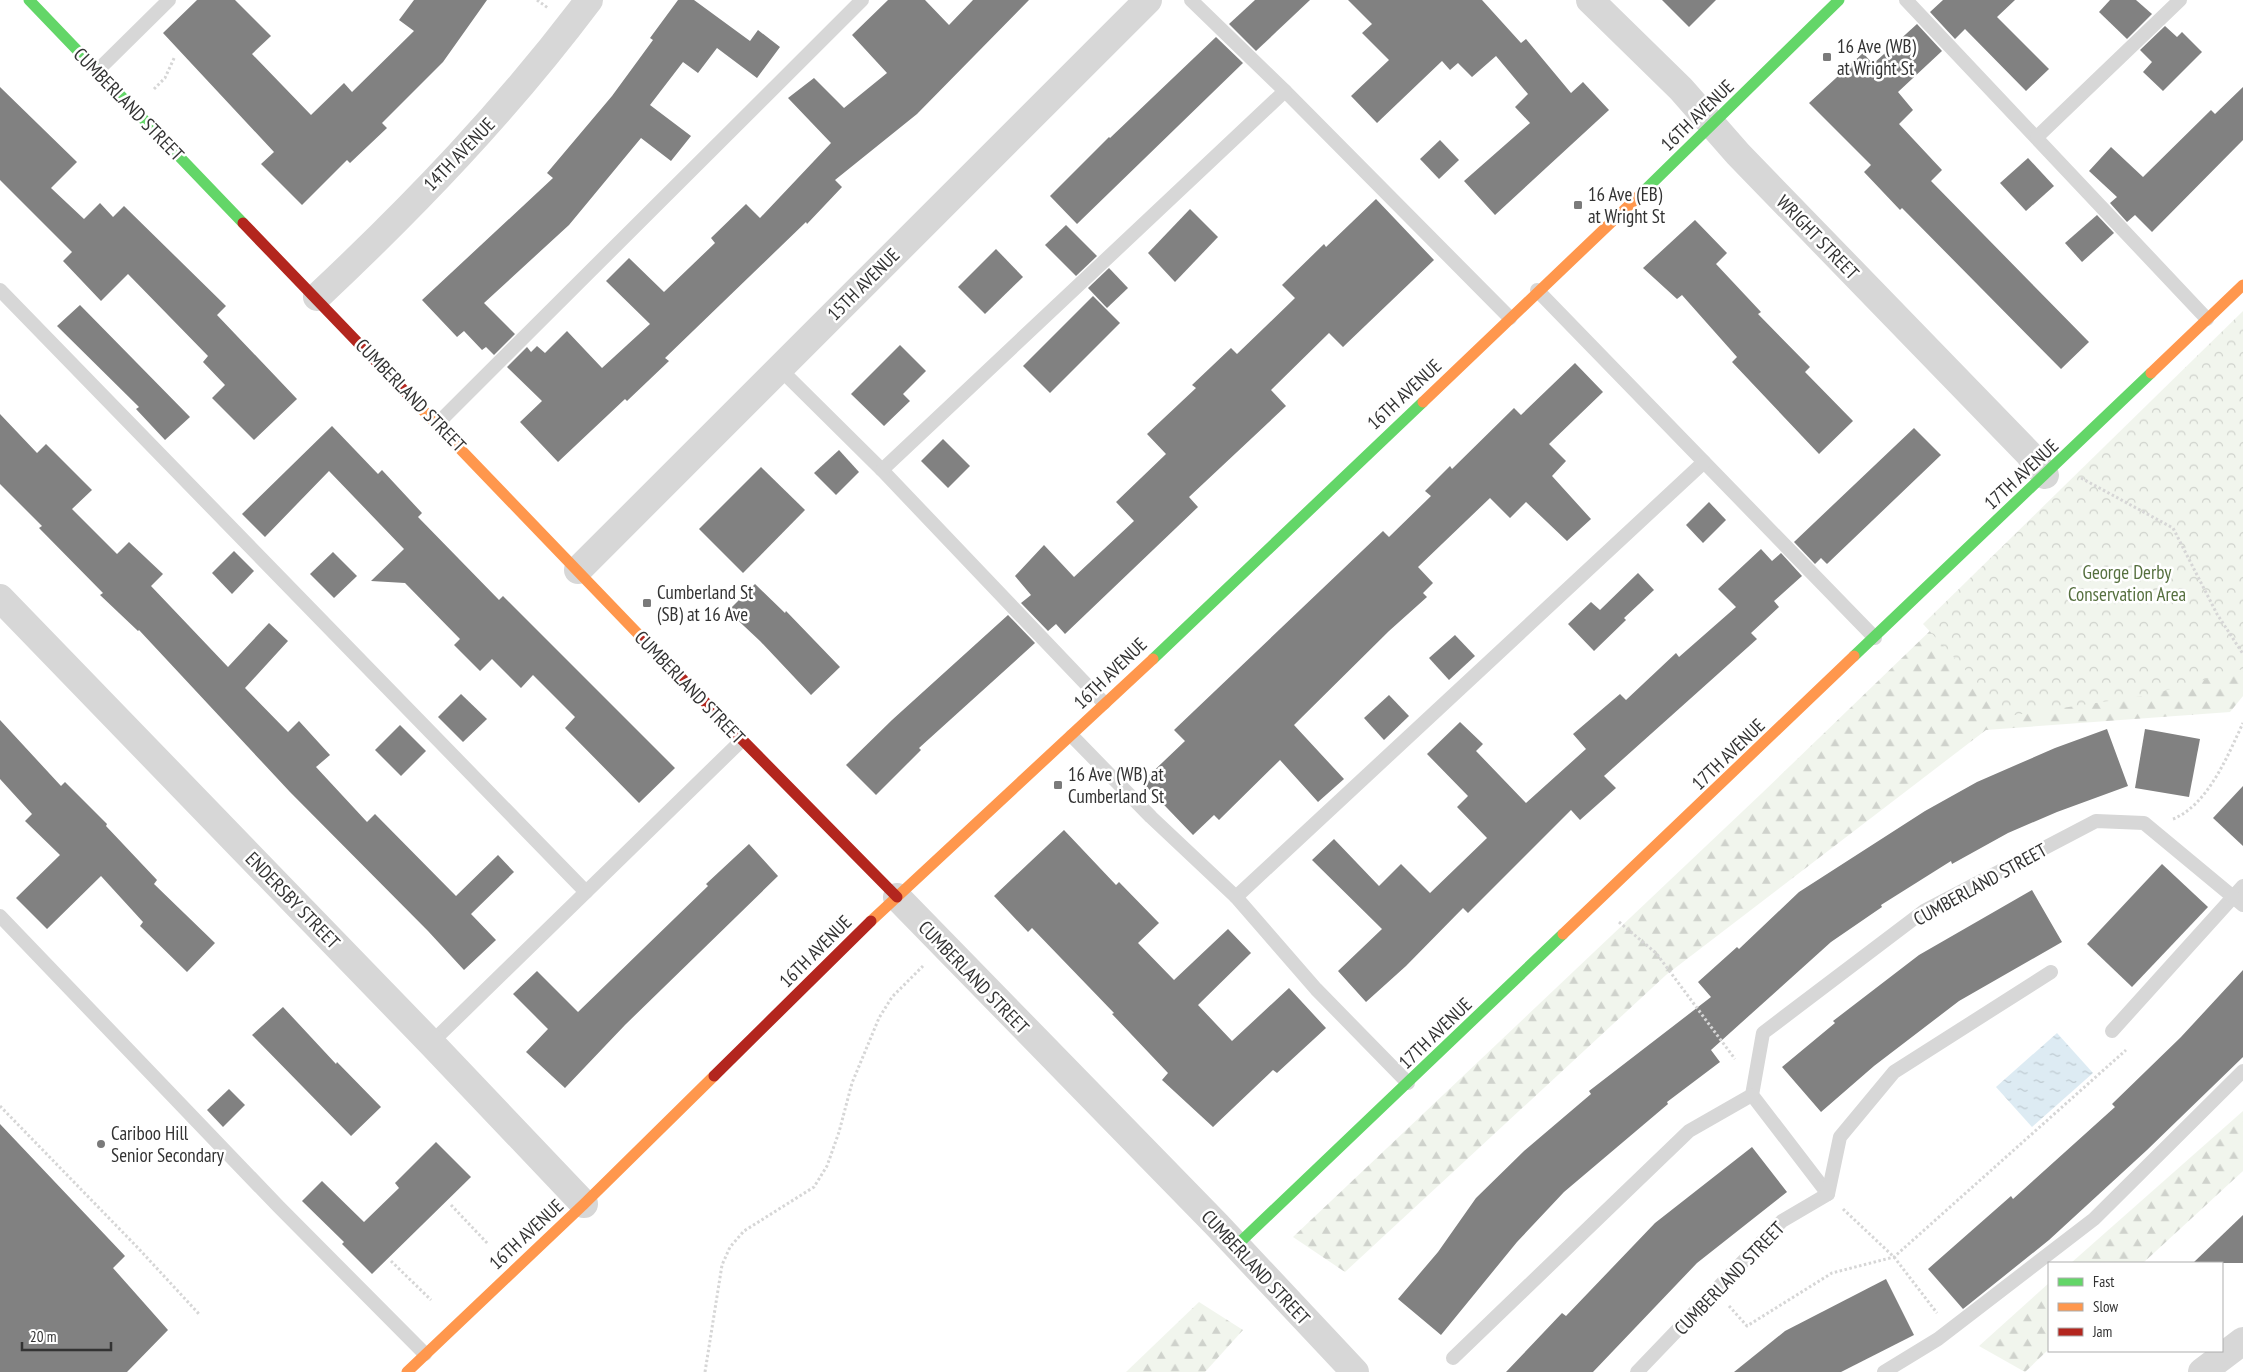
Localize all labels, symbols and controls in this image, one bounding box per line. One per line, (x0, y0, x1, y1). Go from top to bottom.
place label: 16 Ave (WB) at Wright St (1837, 34, 1916, 80)
street label: CUMBERLAND STREET (69, 42, 190, 166)
marker: 16 Ave (WB) at Wright St (1821, 51, 1833, 63)
street label: 16TH AVENUE (1655, 74, 1739, 156)
street label: 14TH AVENUE (418, 112, 500, 196)
place label: 16 Ave (EB) at Wright St (1588, 182, 1666, 228)
street label: WRIGHT STREET (1772, 190, 1865, 285)
marker: 16 Ave (EB) at Wright St (1572, 199, 1584, 211)
street label: 15TH AVENUE (822, 243, 904, 325)
street label: CUMBERLAND STREET (351, 333, 472, 457)
street label: 16TH AVENUE (1362, 354, 1446, 434)
street label: 17TH AVENUE (1979, 434, 2063, 514)
park label: George Derby Conservation Area (2068, 560, 2186, 606)
place label: Cumberland St (SB) at 16 Ave (657, 580, 754, 626)
marker: Cumberland St (SB) at 16 Ave (641, 597, 653, 609)
street label: CUMBERLAND STREET (630, 625, 751, 749)
street label: 16TH AVENUE (1068, 632, 1152, 714)
street label: 17TH AVENUE (1686, 713, 1770, 795)
place label: 16 Ave (WB) at Cumberland St (1068, 762, 1165, 808)
marker: 16 Ave (WB) at Cumberland St (1052, 779, 1064, 791)
street label: CUMBERLAND STREET (1909, 837, 2051, 931)
street label: ENDERSBY STREET (241, 847, 346, 954)
street label: 16TH AVENUE (774, 910, 856, 992)
street label: CUMBERLAND STREET (914, 915, 1035, 1039)
street label: 17TH AVENUE (1393, 992, 1477, 1074)
place label: Cariboo Hill Senior Secondary (111, 1121, 225, 1167)
marker: Cariboo Hill Senior Secondary (95, 1138, 107, 1150)
street label: 16TH AVENUE (484, 1194, 568, 1274)
street label: CUMBERLAND STREET (1197, 1204, 1316, 1330)
street label: CUMBERLAND STREET (1669, 1216, 1790, 1340)
legend (2048, 1262, 2223, 1352)
text: Fast (2093, 1272, 2114, 1291)
text: Slow (2093, 1297, 2118, 1316)
scale bar (22, 1320, 111, 1352)
text: Jam (2092, 1322, 2112, 1341)
text: 20 m (30, 1327, 56, 1346)

